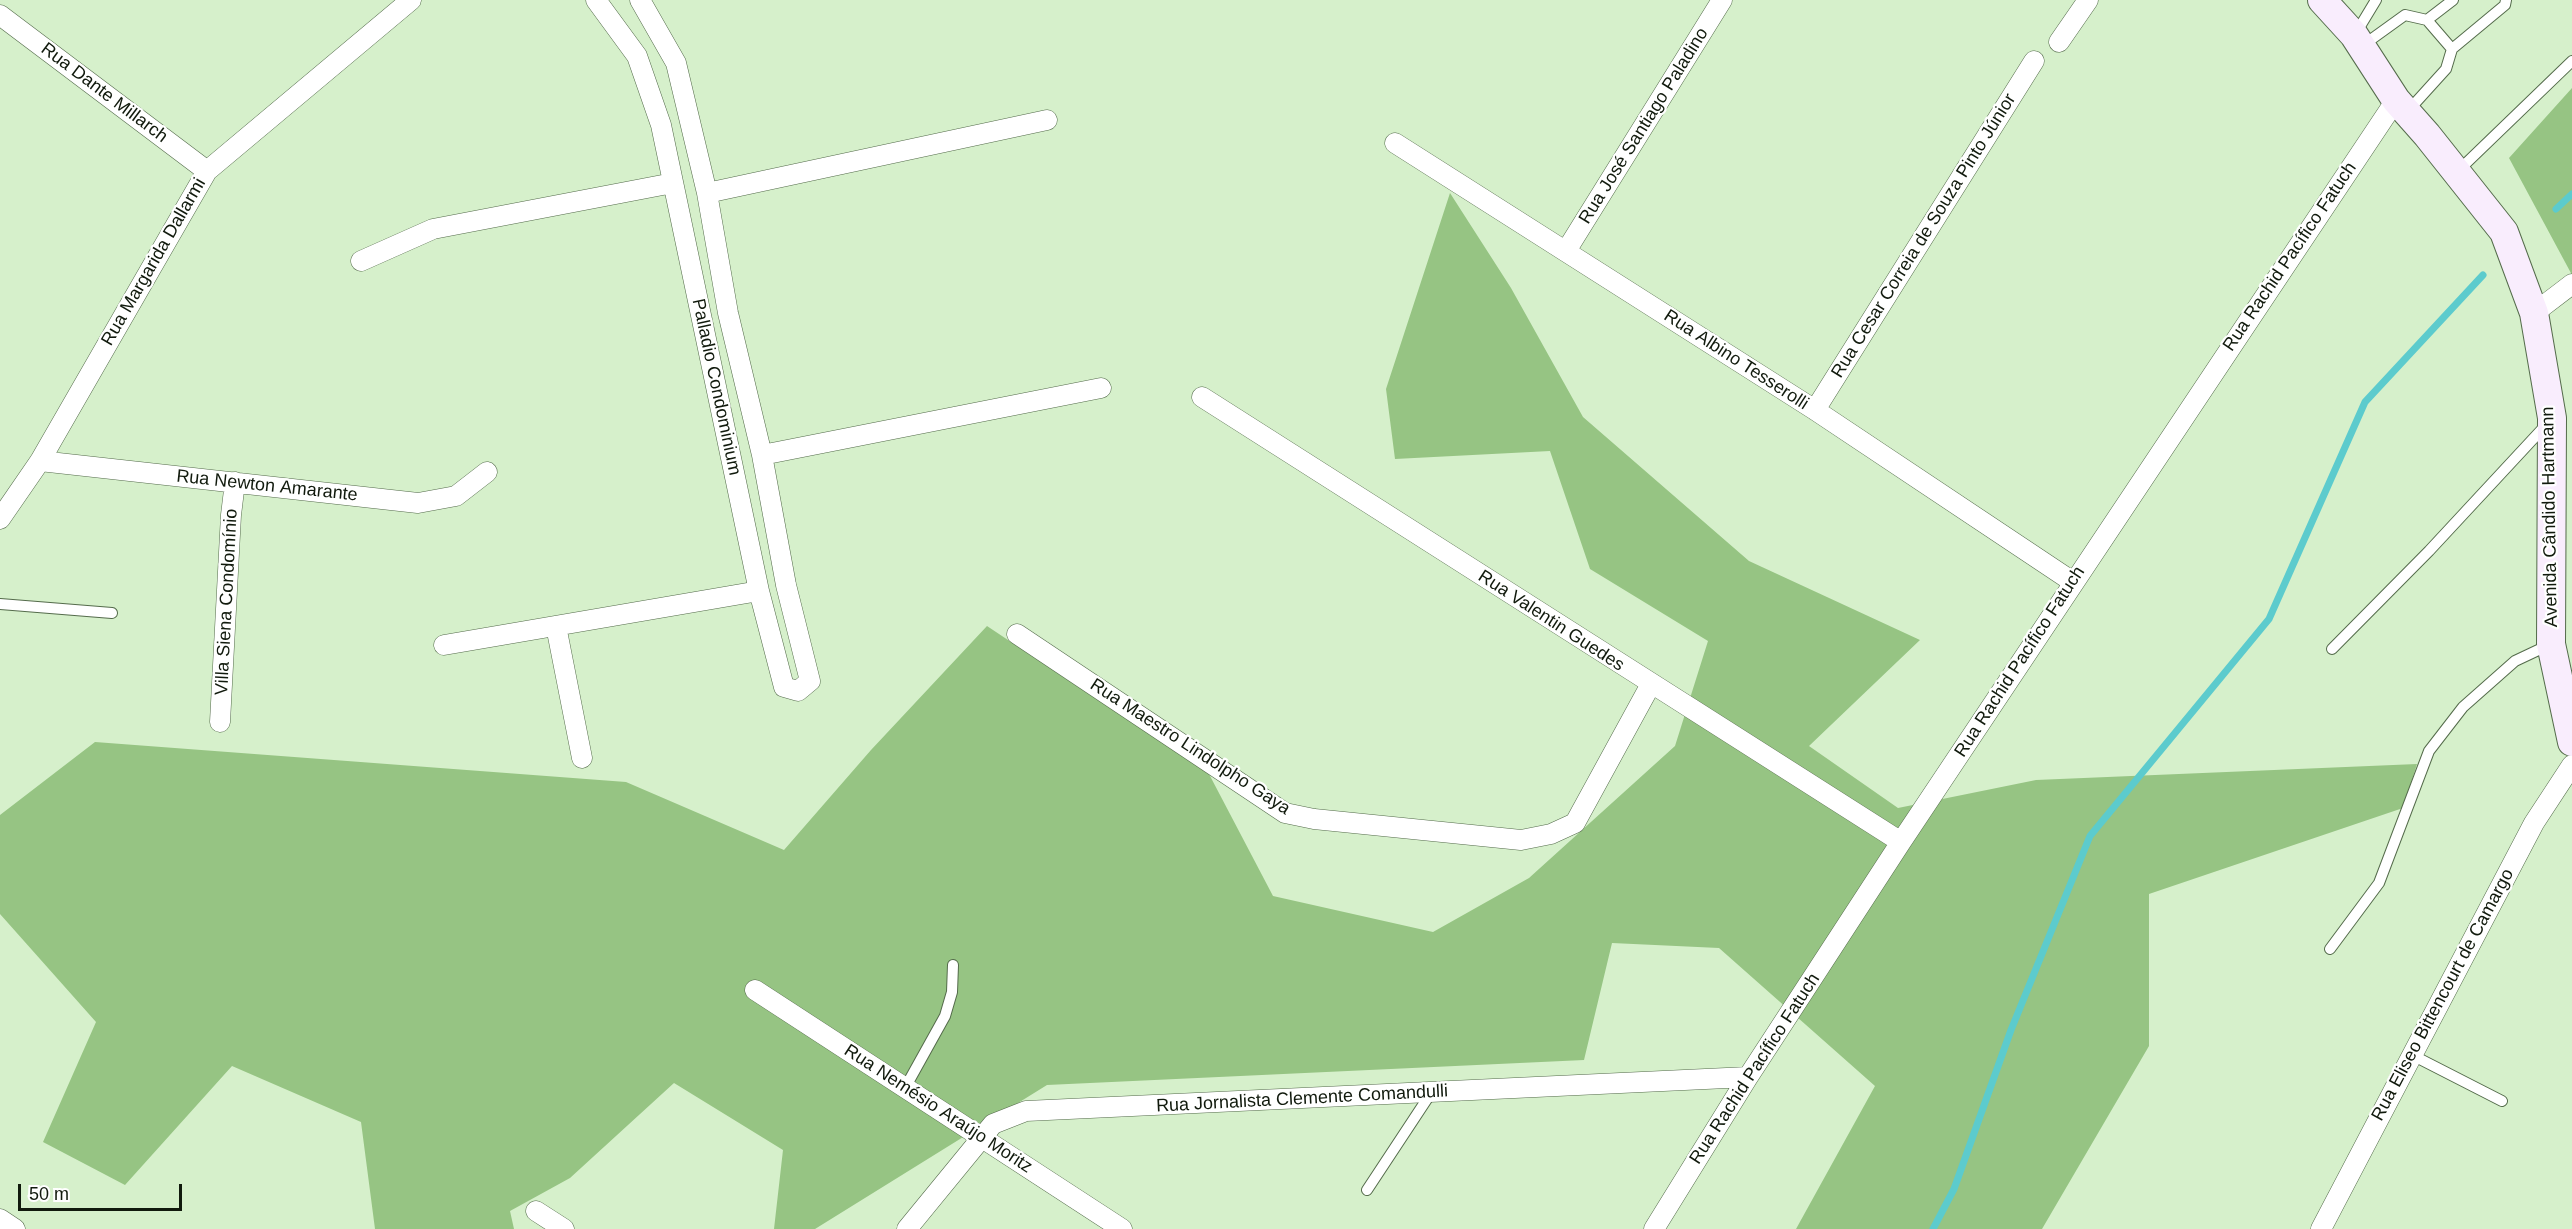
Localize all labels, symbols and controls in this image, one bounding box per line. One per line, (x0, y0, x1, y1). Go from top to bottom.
street label: Rua José Santiago Paladino (1575, 24, 1713, 228)
street label: Rua Dante Millarch (36, 38, 172, 148)
street label: Rua Cesar Correia de Souza Pinto Júnior (1827, 90, 2021, 382)
street label: Rua Rachid Pacífico Fatuch (2219, 158, 2361, 356)
street label: Rua Margarida Dallarmi (97, 174, 211, 350)
street label: Palladio Condominium (687, 297, 745, 477)
street label: Rua Albino Tesserolli (1660, 305, 1812, 415)
street label: Avenida Cândido Hartmann (2537, 406, 2563, 628)
street label: Rua Newton Amarante (175, 466, 359, 506)
street label: Villa Siena Condomínio (211, 508, 243, 696)
street label: Rua Rachid Pacífico Fatuch (1950, 563, 2090, 761)
street label: Rua Valentin Guedes (1474, 566, 1628, 676)
street label: Rua Maestro Lindolpho Gaya (1086, 674, 1294, 820)
street label: Rua Eliseo Bittencourt de Camargo (2367, 865, 2519, 1125)
street label: Rua Rachid Pacífico Fatuch (1685, 970, 1825, 1168)
street label: Rua Nemésio Araújo Moritz (840, 1040, 1036, 1178)
street label: Rua Jornalista Clemente Comandulli (1156, 1081, 1448, 1117)
scale bar (21, 1172, 184, 1210)
text: 50 m (29, 1184, 69, 1204)

